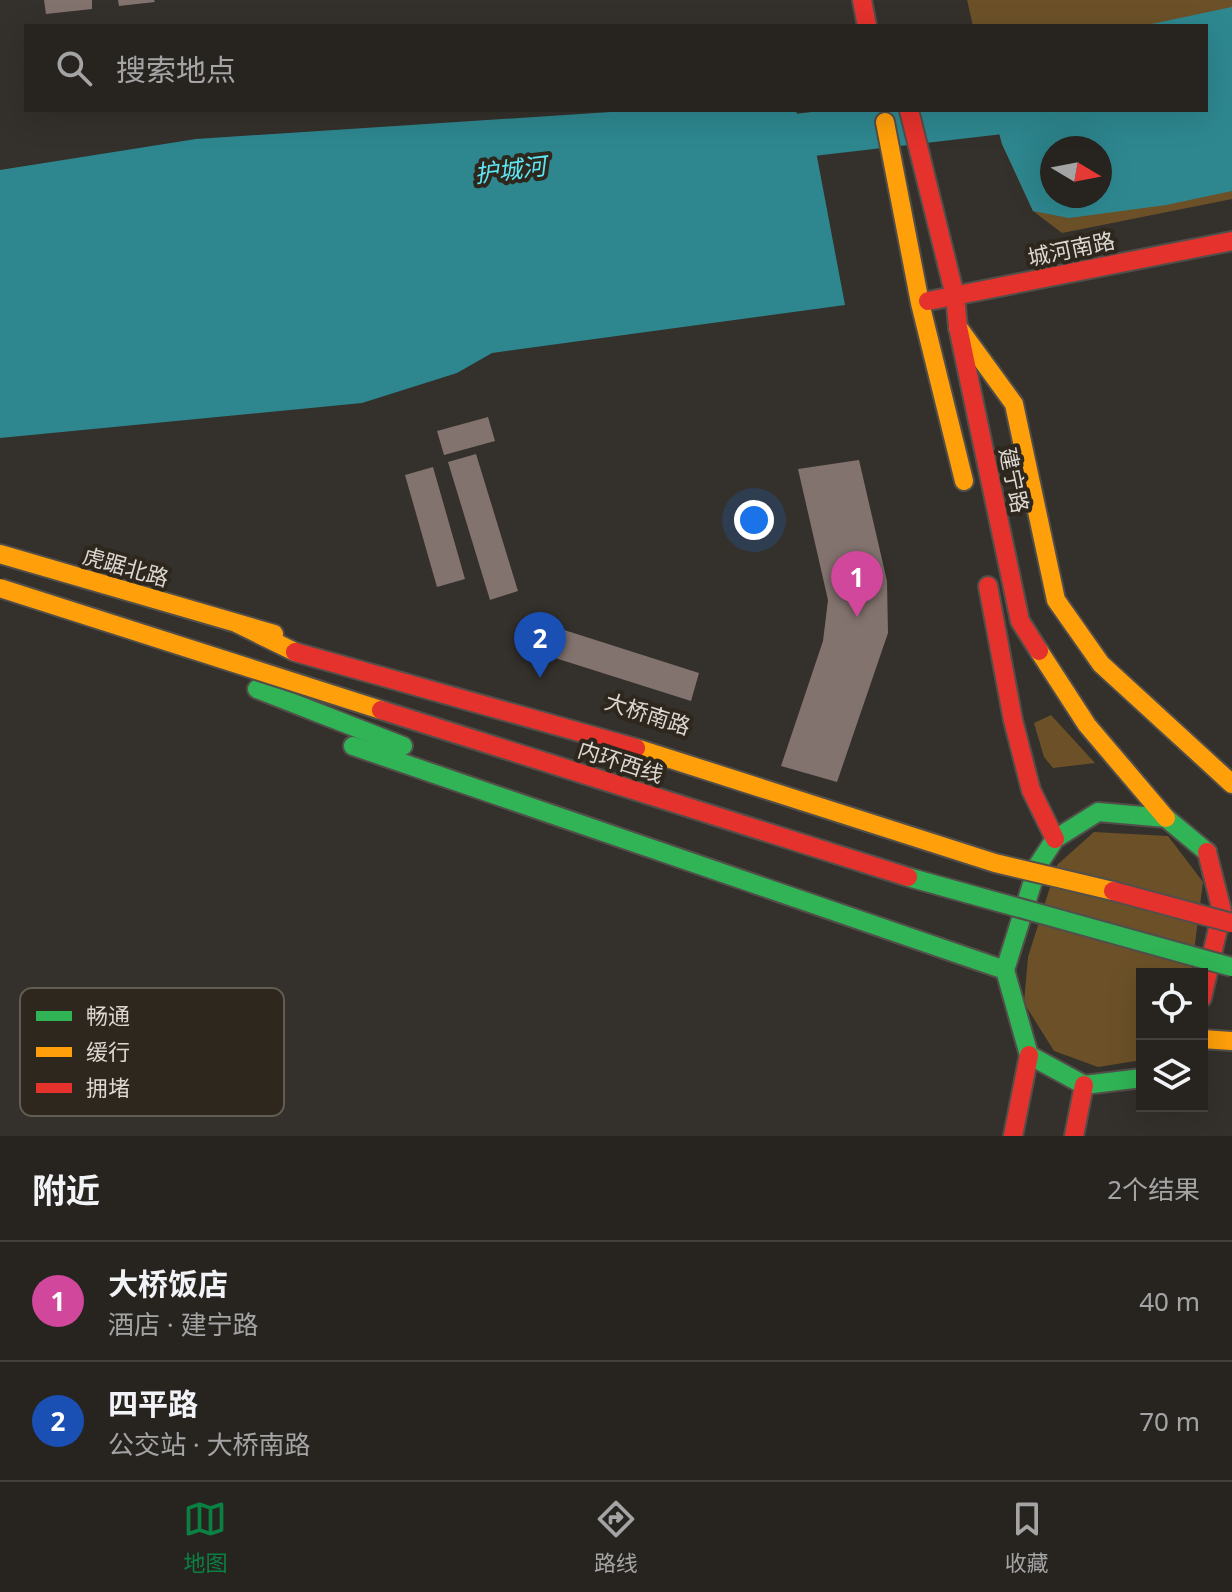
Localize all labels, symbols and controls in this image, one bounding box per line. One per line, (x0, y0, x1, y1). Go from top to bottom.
search box (24, 24, 1208, 112)
icon: search (52, 46, 96, 90)
text: 搜索地点 (116, 49, 236, 90)
north arrow (1040, 136, 1112, 208)
water label: 护城河 (472, 148, 552, 190)
street label: 城河南路 (1025, 224, 1117, 272)
street label: 建宁路 (993, 445, 1037, 515)
your location (734, 500, 774, 540)
street label: 虎踞北路 (80, 539, 172, 593)
pin: 1 (831, 551, 883, 617)
pin: 2 (514, 612, 566, 678)
street label: 大桥南路 (602, 685, 694, 741)
street label: 内环西线 (575, 733, 667, 789)
map controls (1136, 968, 1208, 1112)
button: locate (1136, 968, 1208, 1040)
legend (20, 988, 284, 1116)
text: 畅通 (86, 1000, 130, 1030)
text: 缓行 (86, 1036, 130, 1066)
button: layers (1136, 1040, 1208, 1112)
text: 拥堵 (86, 1072, 130, 1102)
text: 附近 (32, 1167, 100, 1213)
text: 2个结果 (1107, 1171, 1200, 1207)
text: 大桥饭店 (108, 1263, 228, 1304)
text: 1 (51, 1283, 65, 1319)
text: 40 m (1139, 1283, 1200, 1319)
text: 酒店 · 建宁路 (108, 1306, 259, 1342)
text: 四平路 (108, 1383, 198, 1424)
text: 2 (51, 1403, 65, 1439)
text: 70 m (1139, 1403, 1200, 1439)
text: 公交站 · 大桥南路 (108, 1426, 311, 1462)
tab: 地图 (183, 1497, 227, 1577)
tab: 路线 (594, 1497, 638, 1577)
tab: 收藏 (1005, 1497, 1049, 1577)

